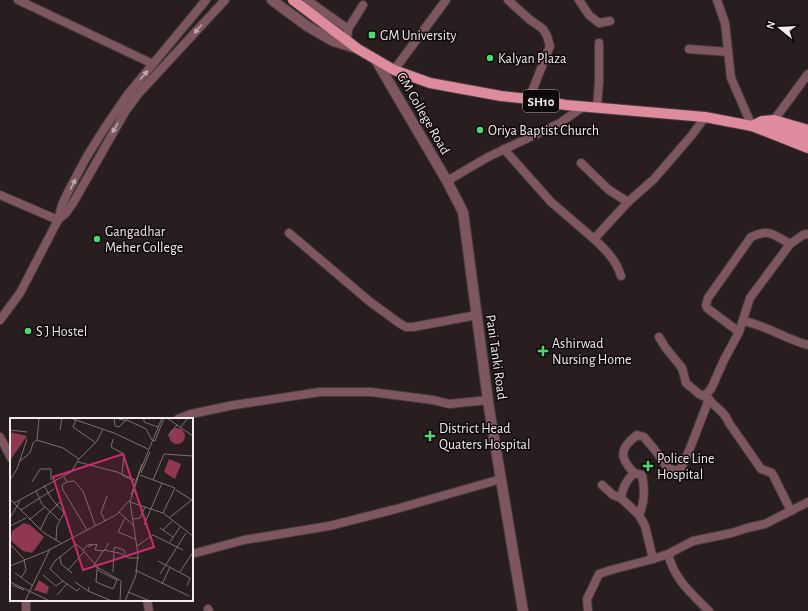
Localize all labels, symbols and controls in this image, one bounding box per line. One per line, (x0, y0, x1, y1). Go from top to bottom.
north arrow (760, 8, 800, 48)
text: N (765, 20, 777, 30)
one-way arrow (194, 23, 203, 34)
place label: GM University (380, 29, 457, 43)
marker: GM University (367, 30, 377, 40)
place label: Kalyan Plaza (498, 52, 567, 66)
marker: Kalyan Plaza (485, 53, 495, 63)
one-way arrow (139, 70, 148, 81)
street label: GM College Road (394, 70, 452, 157)
road number: SH10 (523, 90, 559, 112)
one-way arrow (112, 122, 119, 134)
place label: Oriya Baptist Church (488, 124, 599, 138)
marker: Oriya Baptist Church (475, 125, 485, 135)
one-way arrow (69, 178, 76, 190)
place label: Gangadhar Meher College (105, 225, 183, 255)
marker: Gangadhar Meher College (92, 234, 102, 244)
street label: Pani Tanki Road (483, 314, 509, 400)
place label: S J Hostel (36, 325, 87, 339)
marker: S J Hostel (23, 326, 33, 336)
place label: Ashirwad Nursing Home (552, 337, 632, 367)
marker: Ashirwad Nursing Home (537, 345, 549, 357)
inset map (10, 418, 193, 601)
place label: District Head Quaters Hospital (439, 422, 531, 452)
marker: District Head Quaters Hospital (424, 430, 436, 442)
place label: Police Line Hospital (657, 452, 714, 482)
marker: Police Line Hospital (642, 460, 654, 472)

